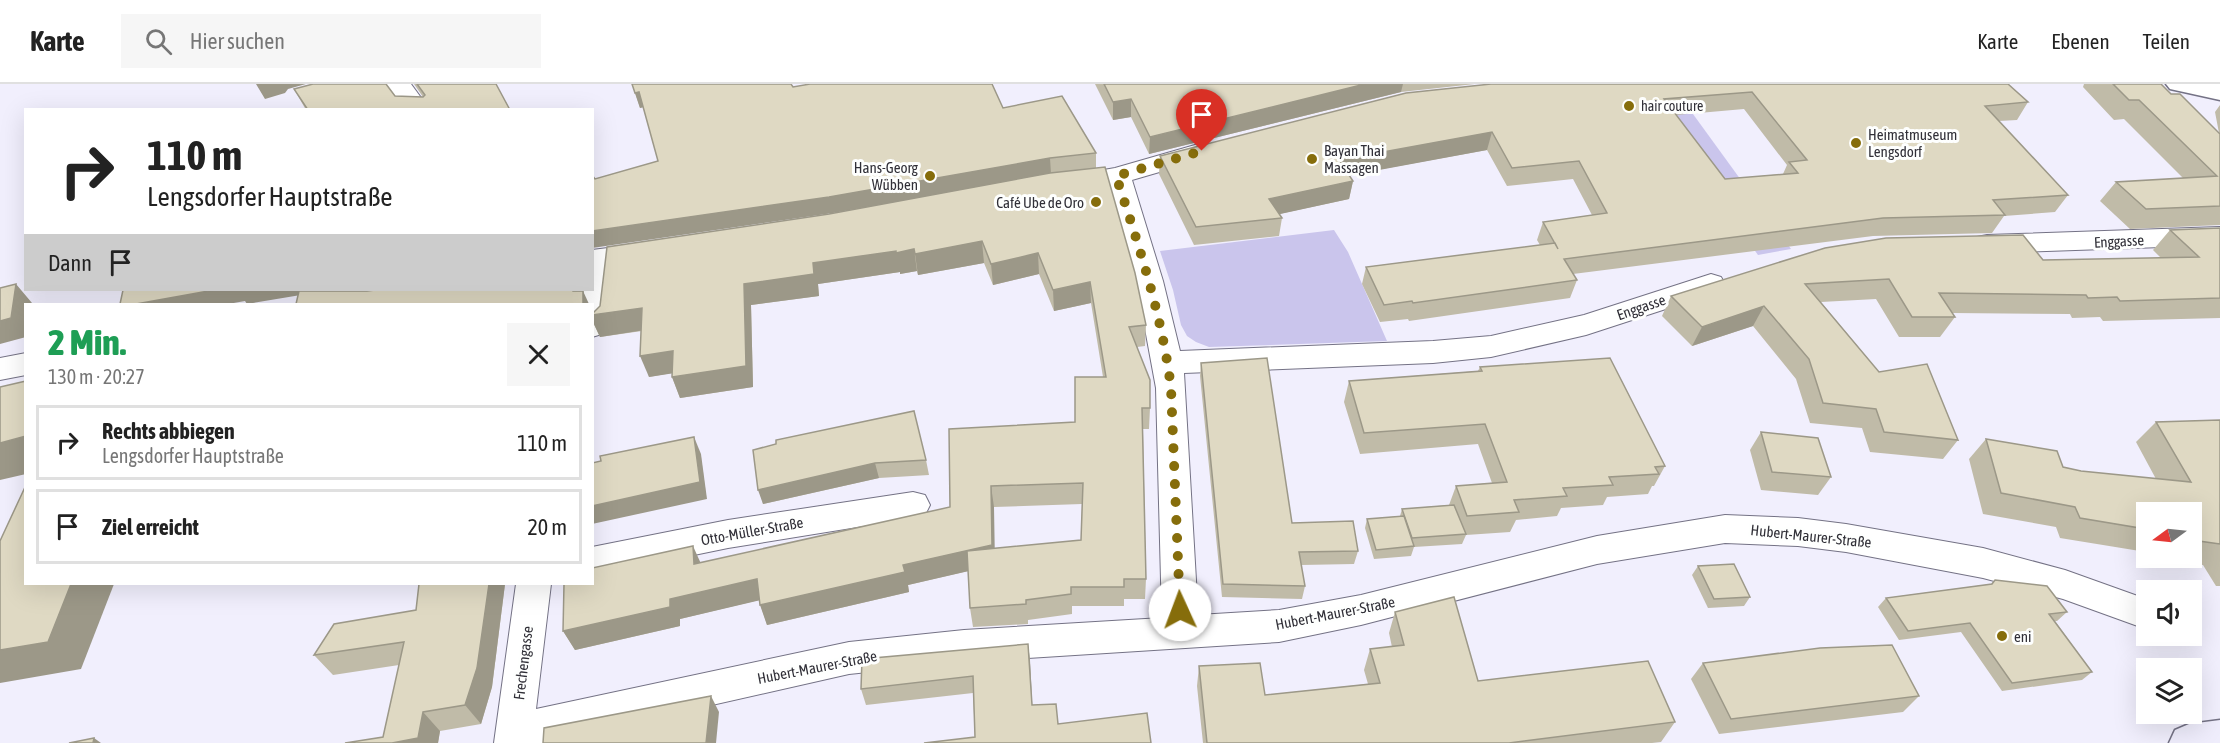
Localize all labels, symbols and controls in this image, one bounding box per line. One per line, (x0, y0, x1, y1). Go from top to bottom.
search box (121, 14, 541, 68)
text: Karte (30, 25, 85, 57)
icon: search (142, 25, 175, 58)
text: Hier suchen (190, 28, 285, 54)
text: Karte (1977, 29, 2018, 53)
text: Ebenen (2051, 29, 2110, 53)
text: Teilen (2143, 29, 2190, 53)
pin (1176, 89, 1227, 151)
icon: arrive (1185, 98, 1218, 131)
place label: hair couture (1641, 98, 1703, 114)
marker: hair couture (1622, 99, 1636, 113)
place label: Heimatmuseum Lengsdorf (1868, 126, 1957, 160)
text: 110 m (147, 131, 242, 179)
icon: right (48, 132, 126, 210)
marker: Heimatmuseum Lengsdorf (1849, 136, 1863, 150)
place label: Bayan Thai Massagen (1324, 142, 1384, 176)
marker: Bayan Thai Massagen (1305, 152, 1319, 166)
place label: Hans-Georg Wübben (854, 159, 919, 193)
marker: Hans-Georg Wübben (923, 169, 937, 183)
text: Lengsdorfer Hauptstraße (147, 181, 393, 212)
place label: Café Ube de Oro (996, 194, 1084, 211)
marker: Café Ube de Oro (1089, 195, 1103, 209)
street label: Enggasse (2093, 231, 2145, 251)
icon: arrive (104, 246, 137, 279)
text: Dann (48, 250, 92, 276)
street label: Enggasse (1614, 291, 1668, 323)
text: 2 Min. (48, 321, 126, 363)
button: close (507, 323, 570, 386)
text: 130 m · 20:27 (48, 365, 145, 388)
text: Rechts abbiegen (102, 418, 235, 444)
icon: right (51, 426, 84, 459)
text: 110 m (517, 430, 567, 456)
text: Lengsdorfer Hauptstraße (102, 444, 284, 467)
north arrow (2136, 502, 2202, 568)
map controls (2136, 502, 2202, 724)
icon: arrive (51, 510, 84, 543)
text: Ziel erreicht (102, 514, 199, 540)
text: 20 m (527, 514, 567, 540)
street label: Otto-Müller-Straße (699, 514, 805, 548)
street label: Hubert-Maurer-Straße (1750, 521, 1872, 551)
position arrow (1148, 578, 1212, 642)
button: sound (2136, 580, 2202, 646)
street label: Hubert-Maurer-Straße (1274, 593, 1396, 633)
street label: Frechengasse (510, 625, 536, 701)
place label: eni (2014, 628, 2032, 645)
marker: eni (1995, 629, 2009, 643)
street label: Hubert-Maurer-Straße (756, 647, 878, 687)
button: layers (2136, 658, 2202, 724)

